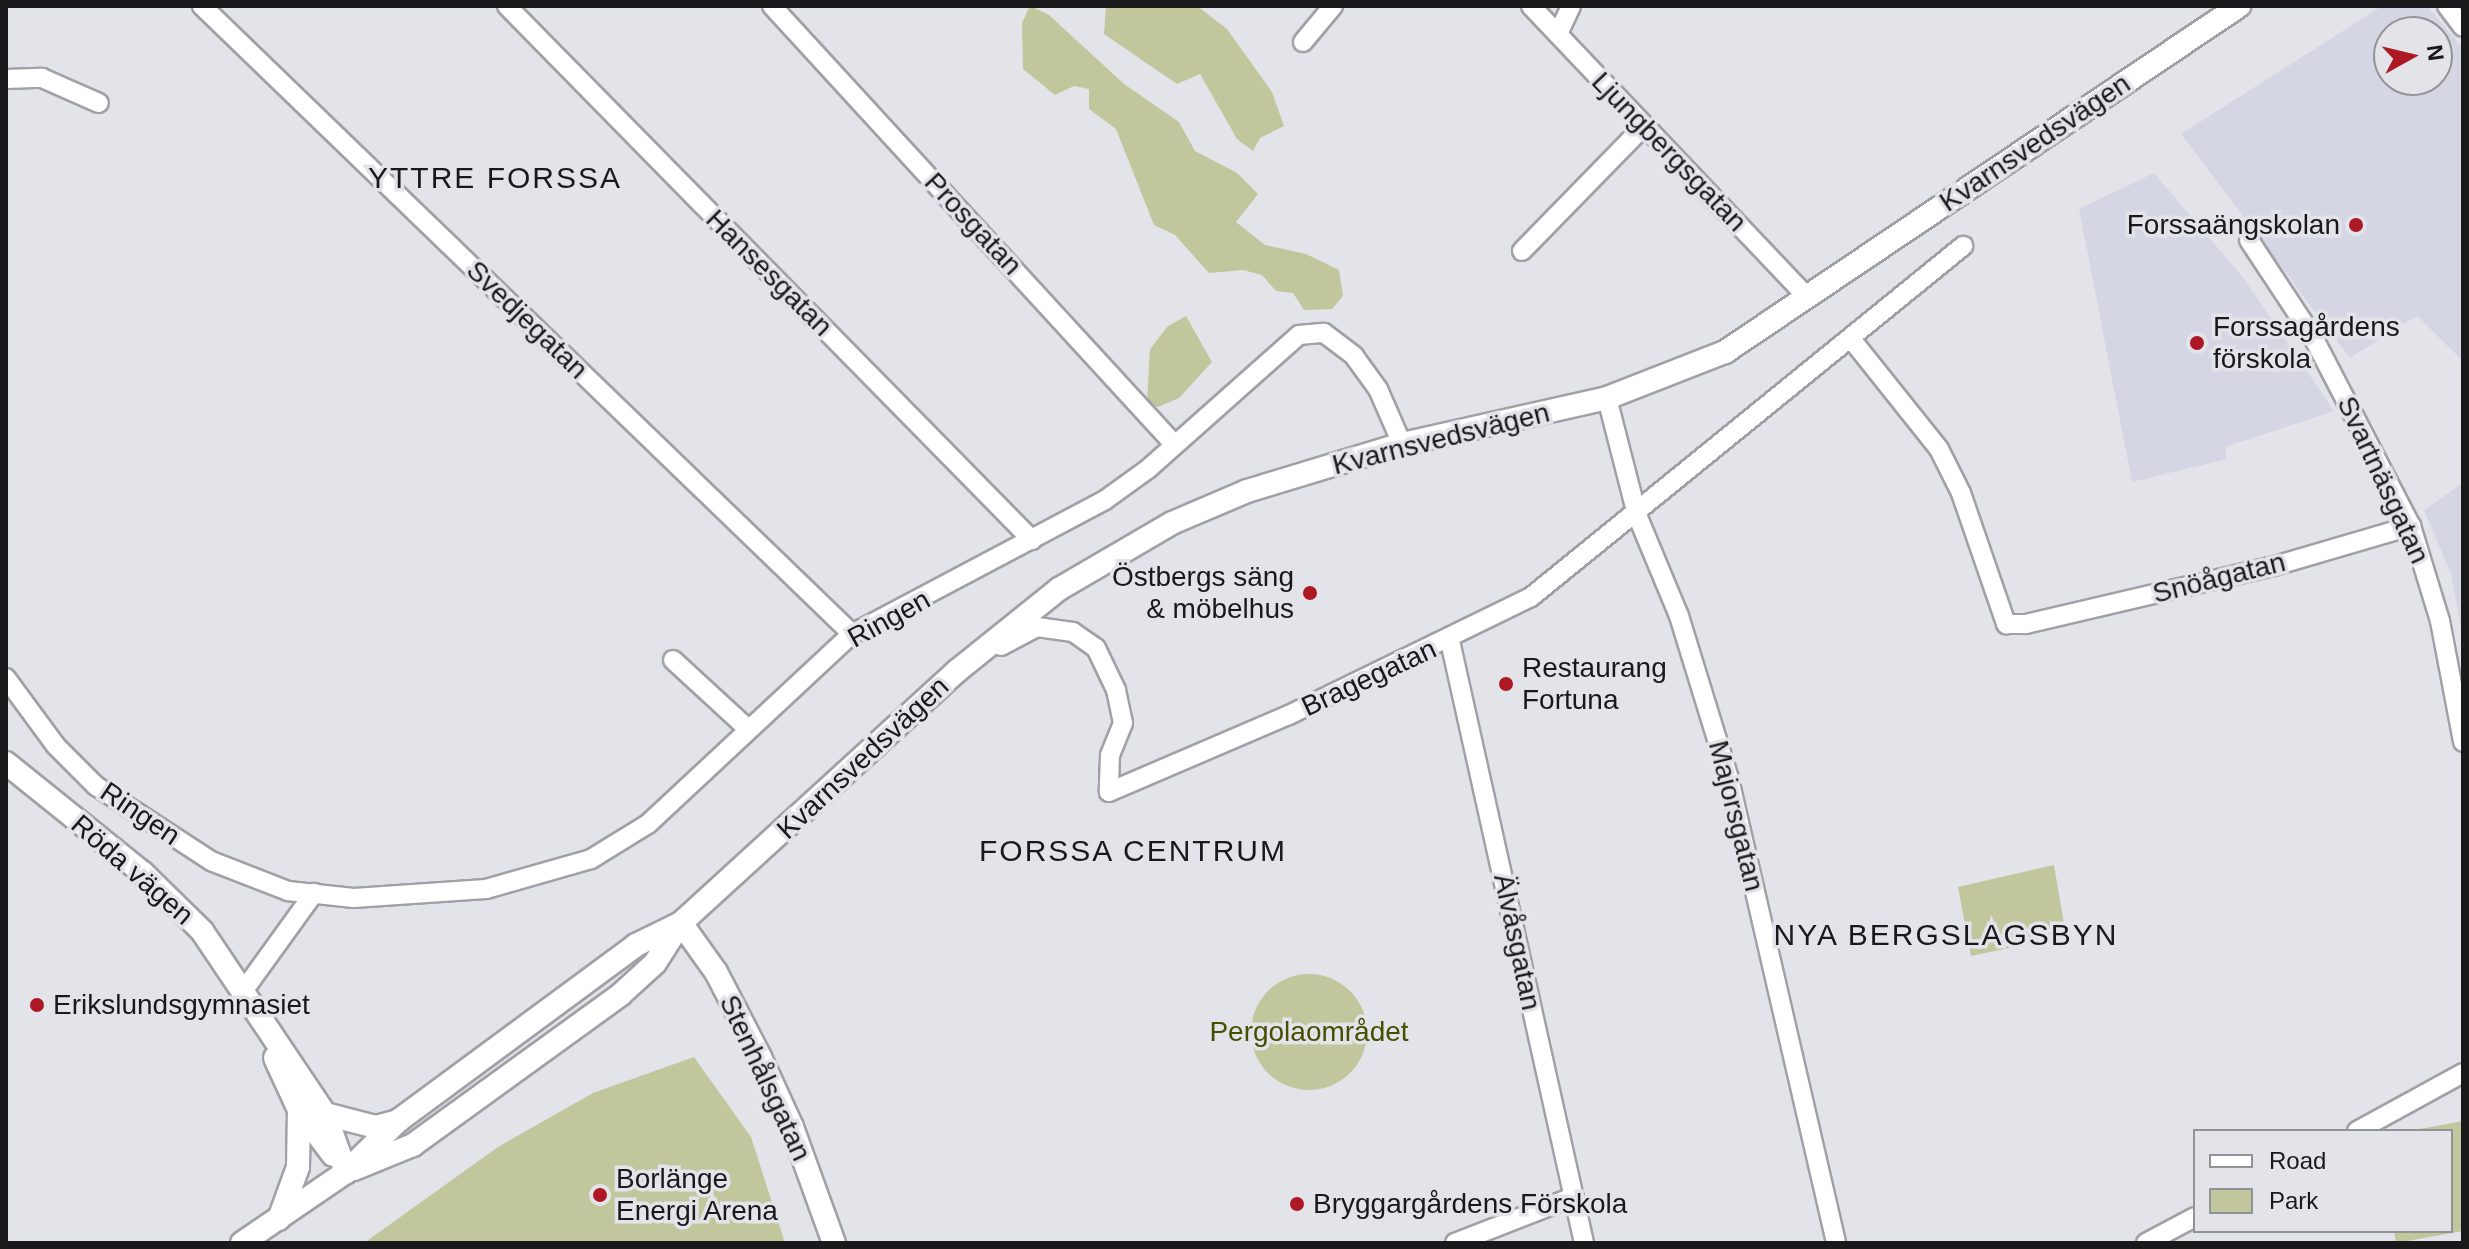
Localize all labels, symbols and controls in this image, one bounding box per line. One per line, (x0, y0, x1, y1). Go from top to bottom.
north arrow (2373, 16, 2453, 96)
text: N (2422, 43, 2449, 62)
street label: Ljungbergsgatan (1584, 65, 1754, 239)
street label: Kvarnsvedsvägen (1933, 67, 2137, 219)
district label: YTTRE FORSSA (368, 160, 622, 196)
street label: Prosgatan (917, 166, 1029, 282)
street label: Hansesgatan (699, 203, 839, 343)
place label: Forssaängskolan (2127, 208, 2340, 242)
marker: Forssaängskolan (2347, 216, 2365, 234)
street label: Svedjegatan (459, 254, 595, 386)
place label: Forssagårdens förskola (2213, 310, 2400, 376)
marker: Forssagårdens förskola (2188, 334, 2206, 352)
street label: Svartnäsgatan (2330, 391, 2436, 569)
street label: Kvarnsvedsvägen (1329, 396, 1553, 482)
street label: Snöågatan (2149, 545, 2289, 611)
place label: Östbergs säng & möbelhus (1112, 560, 1294, 626)
street label: Ringen (842, 583, 936, 655)
marker: Östbergs säng & möbelhus (1301, 584, 1319, 602)
street label: Bragegatan (1296, 632, 1442, 724)
place label: Restaurang Fortuna (1522, 651, 1667, 717)
street label: Kvarnsvedsvägen (770, 670, 956, 846)
marker: Restaurang Fortuna (1497, 675, 1515, 693)
street label: Majorsgatan (1701, 737, 1771, 895)
street label: Ringen (94, 775, 186, 853)
street label: Röda vägen (64, 808, 200, 932)
district label: FORSSA CENTRUM (978, 833, 1288, 869)
street label: Älvåsgatan (1486, 871, 1548, 1013)
district label: NYA BERGSLAGSBYN (1773, 917, 2119, 953)
place label: Erikslundsgymnasiet (53, 988, 310, 1022)
street label: Stenhålsgatan (712, 990, 818, 1166)
marker: Erikslundsgymnasiet (28, 996, 46, 1014)
park label: Pergolaområdet (1209, 1015, 1409, 1049)
legend (2193, 1129, 2453, 1233)
text: Road (2269, 1147, 2326, 1174)
place label: Borlänge Energi Arena (616, 1162, 779, 1228)
marker: Borlänge Energi Arena (591, 1186, 609, 1204)
place label: Bryggargårdens Förskola (1313, 1187, 1627, 1221)
text: Park (2269, 1187, 2318, 1214)
marker: Bryggargårdens Förskola (1288, 1195, 1306, 1213)

